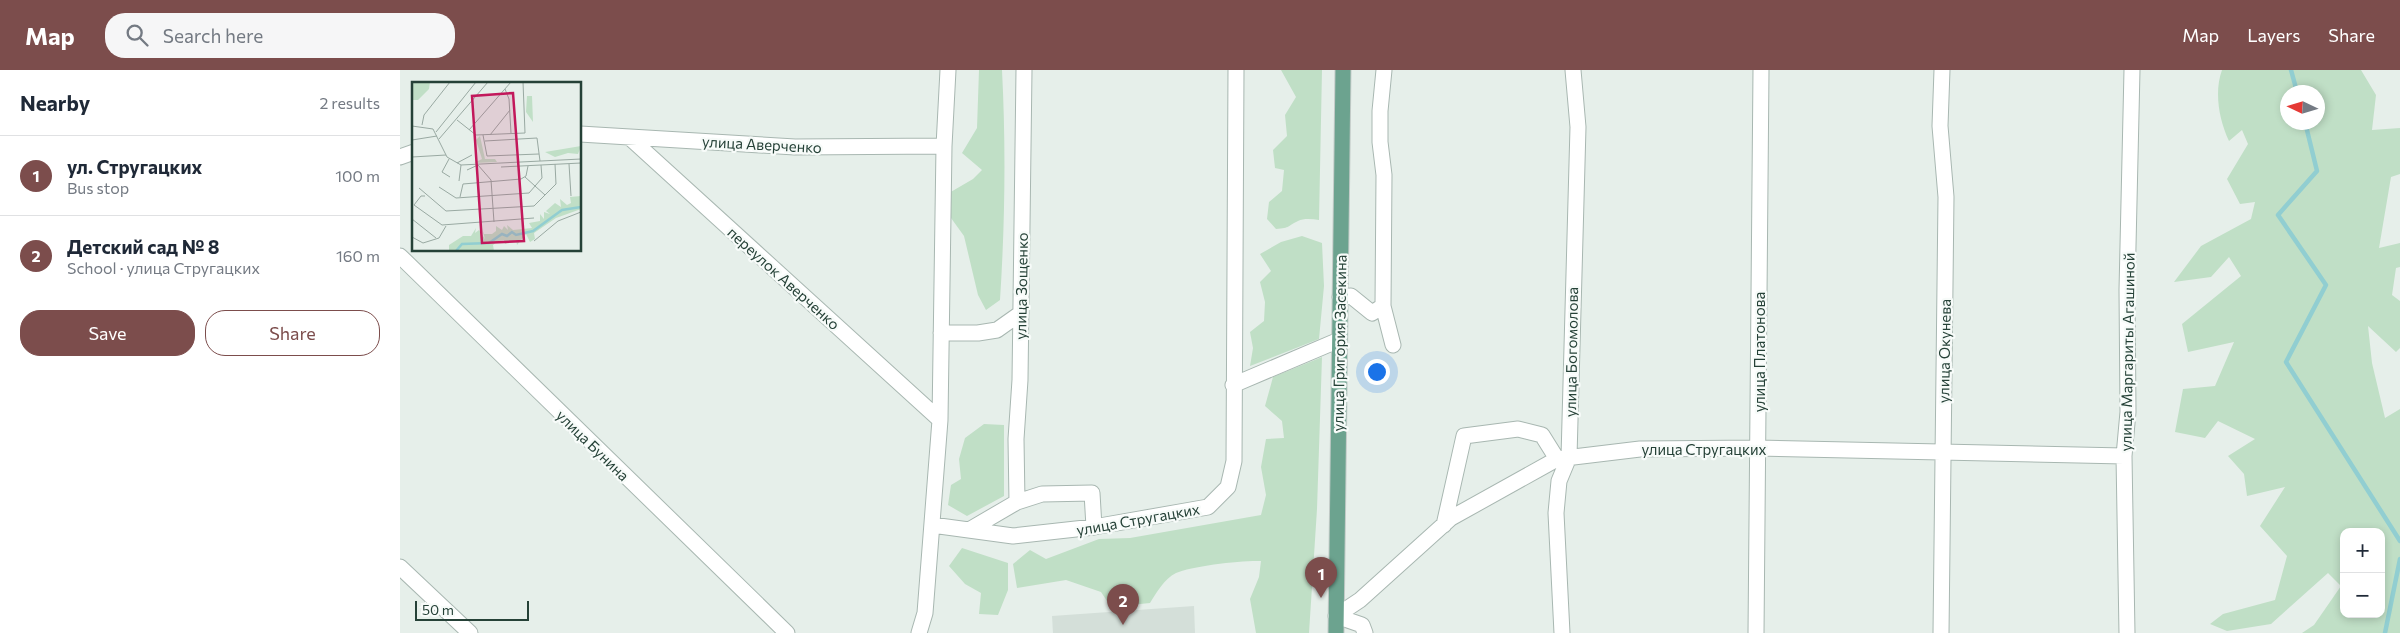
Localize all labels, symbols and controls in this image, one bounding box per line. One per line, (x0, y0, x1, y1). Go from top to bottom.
search box (105, 13, 455, 58)
text: Map (25, 21, 75, 50)
icon: search (123, 21, 151, 49)
text: Search here (163, 24, 263, 47)
text: Map (2182, 24, 2219, 46)
text: Layers (2247, 24, 2300, 46)
text: Share (2328, 24, 2375, 46)
inset map (412, 82, 581, 251)
north arrow (2280, 85, 2325, 130)
text: Nearby (20, 90, 90, 115)
text: 2 results (319, 93, 380, 112)
street label: улица Аверченко (702, 132, 822, 156)
text: ул. Стругацких (67, 155, 202, 178)
text: 1 (32, 166, 40, 185)
text: 100 m (335, 166, 380, 185)
text: Bus stop (67, 178, 129, 197)
street label: переулок Аверченко (724, 223, 844, 333)
street label: улица Зощенко (1011, 232, 1031, 340)
text: Детский сад № 8 (67, 235, 220, 258)
text: 2 (31, 246, 41, 265)
text: 160 m (336, 246, 380, 265)
street label: улица Маргариты Агашиной (2116, 252, 2138, 452)
street label: улица Григория Засекина (1328, 254, 1350, 432)
text: School · улица Стругацких (67, 258, 260, 277)
street label: улица Богомолова (1561, 287, 1581, 417)
street label: улица Платонова (1750, 292, 1768, 412)
street label: улица Окунева (1934, 299, 1954, 403)
button: Save (20, 310, 195, 356)
button: Share (205, 310, 380, 356)
your location (1364, 359, 1390, 385)
street label: улица Бунина (553, 406, 633, 484)
street label: улица Стругацких (1641, 440, 1767, 458)
street label: улица Стругацких (1075, 499, 1201, 539)
map controls (2340, 528, 2385, 618)
button: + (2340, 528, 2385, 573)
pin: 1 (1305, 557, 1337, 598)
button: − (2340, 573, 2385, 618)
pin: 2 (1107, 584, 1139, 625)
scale bar (415, 598, 529, 621)
text: 50 m (422, 601, 454, 618)

